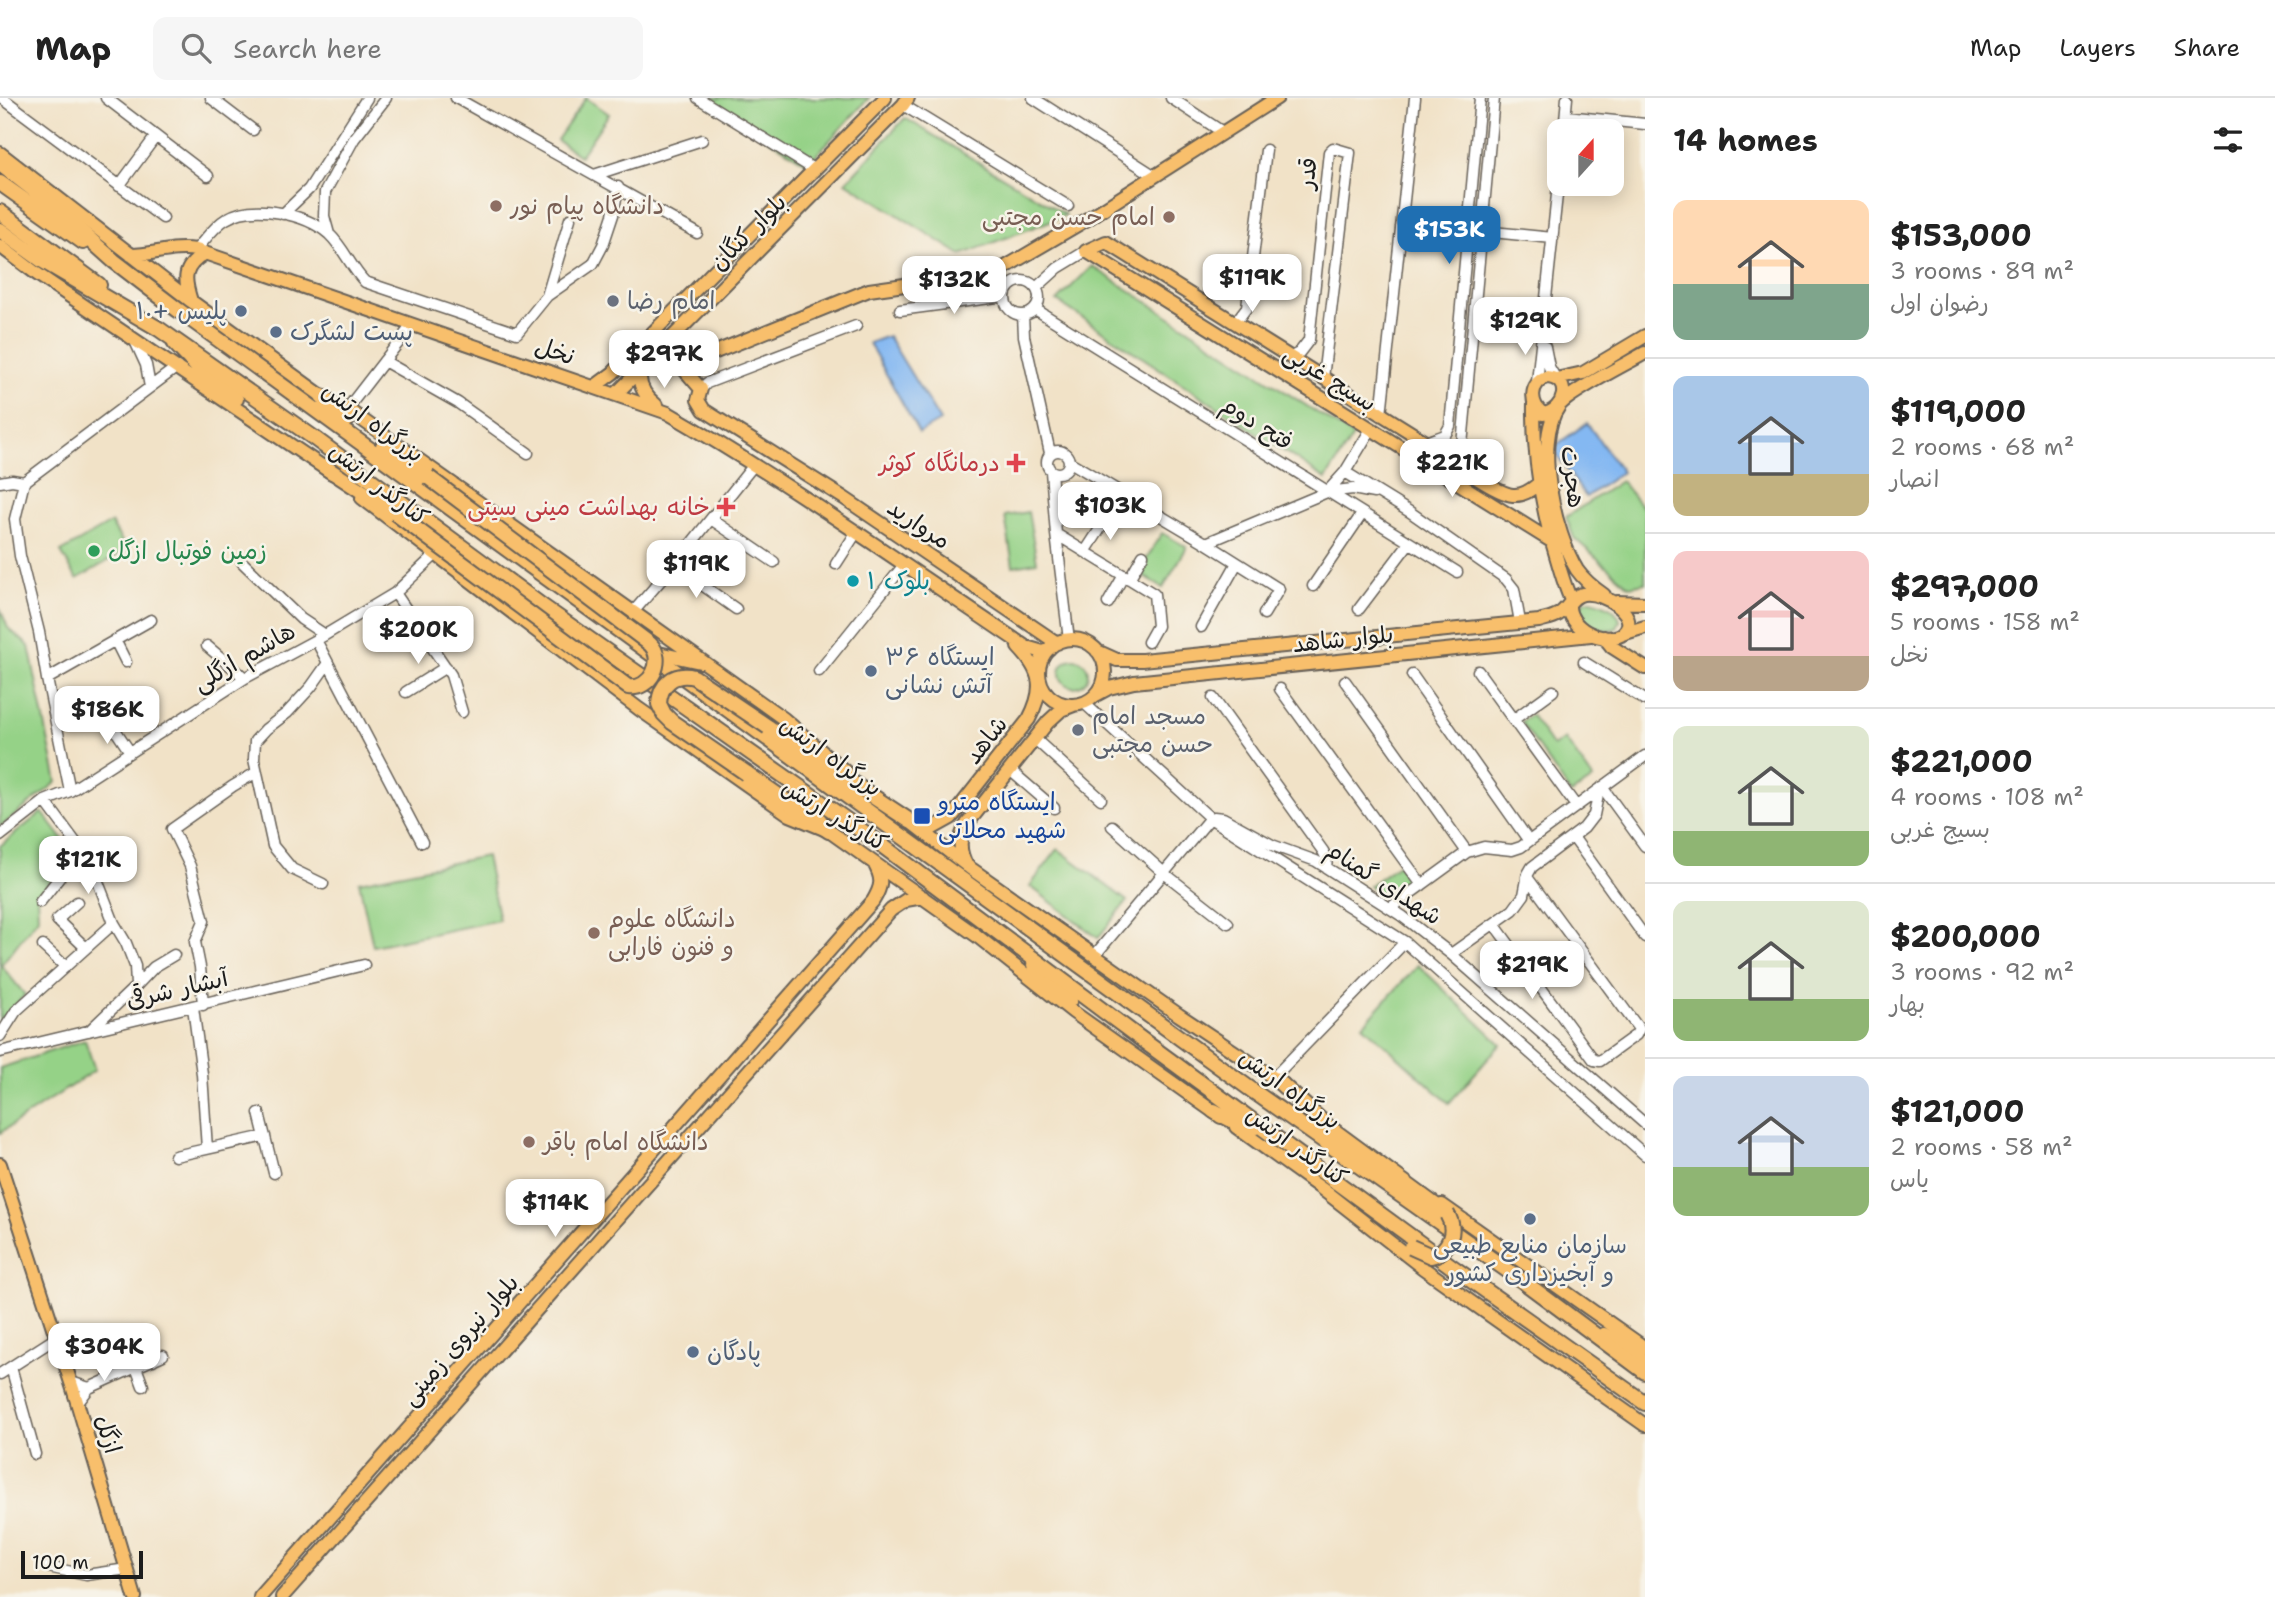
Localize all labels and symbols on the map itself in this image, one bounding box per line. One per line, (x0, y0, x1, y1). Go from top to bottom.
north arrow (1547, 119, 1624, 196)
street label: قدر (1289, 155, 1325, 193)
street label: بلوار کنگان (702, 186, 794, 278)
place label: دانشگاه پیام نور (509, 190, 664, 224)
marker: دانشگاه پیام نور (488, 198, 504, 214)
place label: امام حسن مجتبی (982, 201, 1155, 235)
pin: $153K (1400, 206, 1498, 266)
marker: امام حسن مجتبی (1161, 209, 1177, 225)
pin: $119K (1203, 254, 1301, 314)
pin: $132K (905, 256, 1003, 316)
place label: امام رضا (627, 285, 715, 319)
marker: امام رضا (605, 293, 621, 309)
place label: پلیس +۱۰ (136, 295, 227, 327)
pin: $129K (1476, 298, 1574, 357)
marker: پلیس +۱۰ (233, 303, 249, 319)
place label: پست لشگرک (290, 316, 413, 348)
marker: پست لشگرک (268, 324, 284, 340)
street label: نخل (531, 329, 579, 373)
pin: $297K (615, 330, 713, 390)
street label: بسیج غربی (1277, 337, 1383, 419)
street label: بزرگراه ارتش (316, 374, 430, 470)
street label: فتح دوم (1213, 388, 1299, 460)
street label: کنارگذر ارتش (322, 435, 436, 533)
pin: $221K (1403, 440, 1501, 499)
street label: هجرت (1553, 444, 1593, 510)
place label: درمانگاه کوثر (877, 447, 1000, 479)
marker: درمانگاه کوثر (1006, 453, 1026, 473)
pin: $103K (1061, 482, 1159, 542)
place label: خانه بهداشت مینی سیتی (467, 491, 710, 523)
street label: مروارید (881, 491, 957, 557)
marker: خانه بهداشت مینی سیتی (716, 497, 736, 517)
place label: زمین فوتبال ازگل (108, 535, 267, 567)
pin: $119K (647, 540, 745, 600)
marker: زمین فوتبال ازگل (86, 543, 102, 559)
place label: ۱ بلوک (867, 565, 930, 597)
marker: ۱ بلوک (845, 573, 861, 589)
pin: $200K (369, 606, 467, 666)
street label: هاشم ازگلی (187, 615, 302, 701)
street label: بلوار شاهد (1291, 618, 1395, 660)
place label: ایستگاه ۳۶ آتش نشانی (885, 641, 995, 701)
marker: ایستگاه ۳۶ آتش نشانی (863, 663, 879, 679)
pin: $186K (58, 686, 156, 746)
place label: مسجد امام حسن مجتبی (1092, 700, 1213, 760)
street label: بزرگراه ارتش (774, 708, 888, 804)
street label: شاهد (957, 709, 1015, 771)
marker: مسجد امام حسن مجتبی (1070, 722, 1086, 738)
street label: کنارگذر ارتش (776, 771, 894, 859)
place label: ایستگاه مترو شهید محلاتی (936, 786, 1066, 846)
marker: ایستگاه مترو شهید محلاتی (912, 806, 932, 826)
street label: شهدای گمنام (1318, 834, 1448, 935)
pin: $121K (39, 836, 137, 896)
place label: دانشگاه علوم و فنون فارابی (608, 903, 736, 963)
marker: دانشگاه علوم و فنون فارابی (586, 925, 602, 941)
pin: $219K (1483, 942, 1581, 1001)
street label: آبشار شرقی (123, 962, 232, 1016)
street label: بزرگراه ارتش (1233, 1041, 1347, 1137)
street label: کنارگذر ارتش (1240, 1098, 1354, 1194)
place label: دانشگاه امام باقر (541, 1126, 709, 1160)
marker: دانشگاه امام باقر (521, 1134, 537, 1150)
pin: $114K (506, 1180, 604, 1239)
marker: سازمان منابع طبیعی و آبخیزداری کشور (1522, 1211, 1538, 1227)
place label: سازمان منابع طبیعی و آبخیزداری کشور (1433, 1229, 1627, 1289)
street label: بلوار نیروی زمینی (394, 1267, 526, 1413)
pin: $304K (55, 1324, 153, 1383)
place label: پادگان (707, 1336, 761, 1368)
marker: پادگان (685, 1344, 701, 1360)
street label: ازگل (87, 1411, 129, 1457)
scale bar (21, 1548, 144, 1580)

